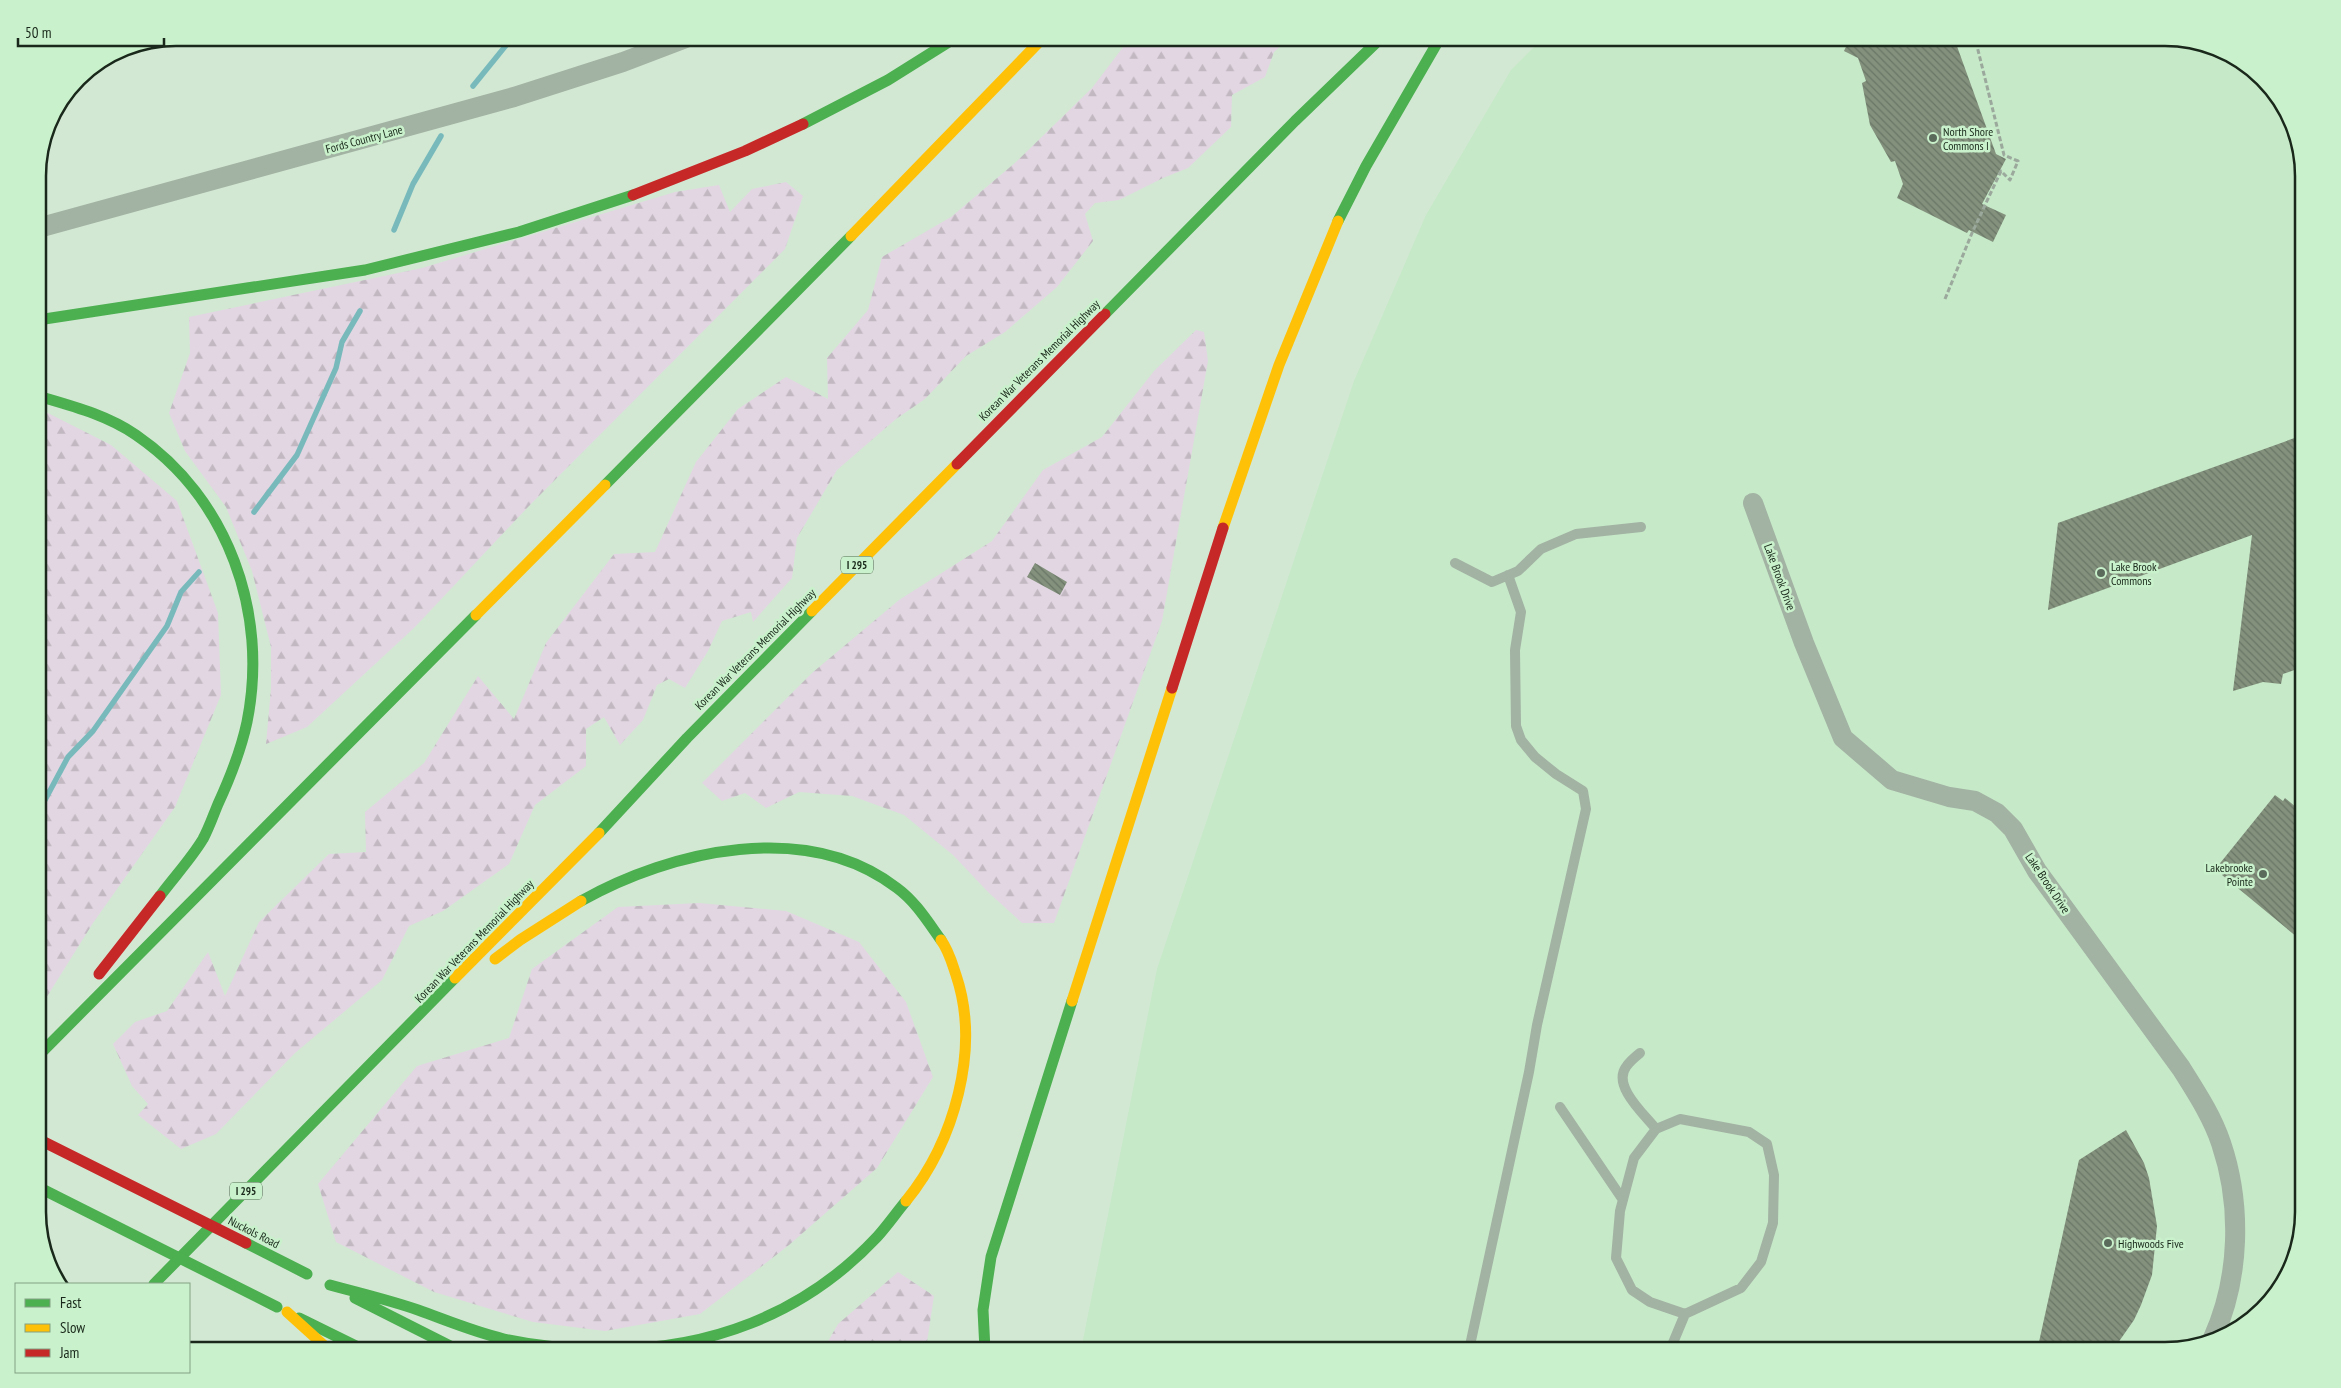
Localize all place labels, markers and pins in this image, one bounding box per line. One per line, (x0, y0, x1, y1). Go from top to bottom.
place label: North Shore Commons I (1943, 124, 1993, 153)
marker: North Shore Commons I (1927, 132, 1939, 144)
place label: Lake Brook Commons (2111, 559, 2157, 588)
marker: Lake Brook Commons (2095, 567, 2107, 579)
place label: Lakebrooke Pointe (2206, 860, 2253, 889)
marker: Lakebrooke Pointe (2257, 868, 2269, 880)
place label: Highwoods Five (2118, 1236, 2184, 1251)
marker: Highwoods Five (2102, 1237, 2114, 1249)

